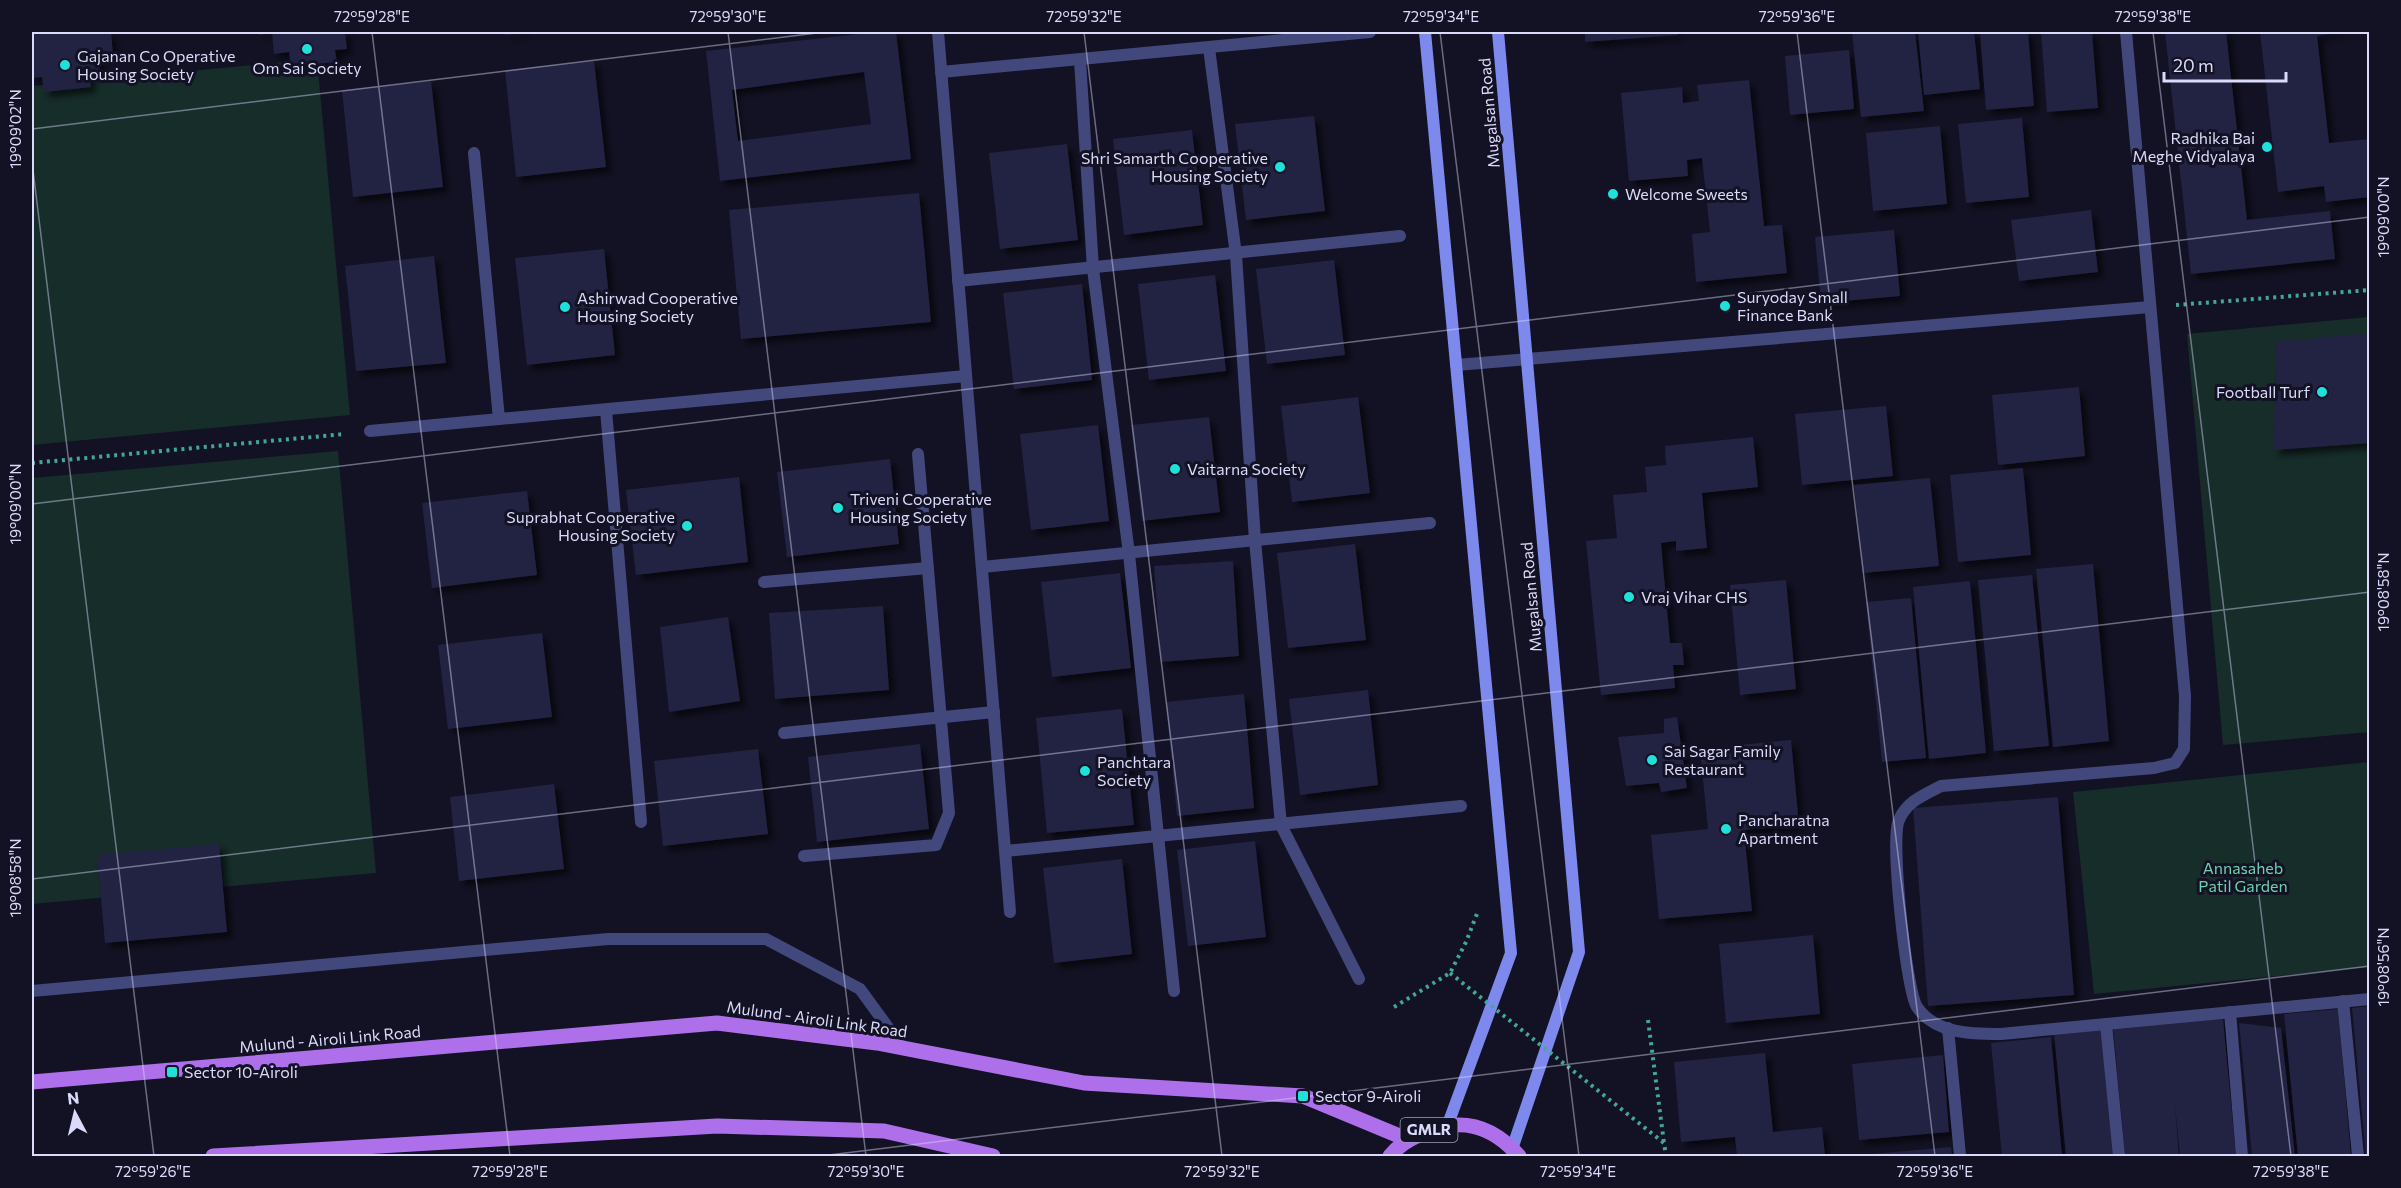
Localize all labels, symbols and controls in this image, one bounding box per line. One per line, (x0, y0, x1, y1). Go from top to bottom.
text: 72°59'28"E (334, 7, 410, 25)
text: 72°59'30"E (690, 7, 767, 25)
text: 72°59'32"E (1046, 7, 1122, 25)
text: 72°59'34"E (1403, 7, 1479, 25)
text: 72°59'36"E (1759, 7, 1835, 25)
text: 72°59'38"E (2115, 7, 2191, 25)
marker: Om Sai Society (300, 42, 314, 56)
scale bar (2164, 45, 2286, 83)
place label: Gajanan Co Operative Housing Society (77, 46, 236, 83)
text: 20 m (2173, 54, 2214, 76)
street label: Mugalsan Road (1474, 57, 1503, 169)
marker: Gajanan Co Operative Housing Society (58, 58, 72, 72)
place label: Om Sai Society (252, 58, 362, 77)
text: 19°09'02"N (6, 89, 24, 169)
place label: Radhika Bai Meghe Vidyalaya (2132, 128, 2255, 165)
marker: Radhika Bai Meghe Vidyalaya (2260, 140, 2274, 154)
place label: Shri Samarth Cooperative Housing Society (1081, 148, 1268, 185)
marker: Shri Samarth Cooperative Housing Society (1273, 160, 1287, 174)
text: 19°09'00"N (2374, 177, 2392, 257)
place label: Welcome Sweets (1625, 184, 1748, 203)
marker: Welcome Sweets (1606, 187, 1620, 201)
place label: Suryoday Small Finance Bank (1737, 287, 1848, 324)
place label: Ashirwad Cooperative Housing Society (577, 288, 738, 325)
marker: Suryoday Small Finance Bank (1718, 299, 1732, 313)
marker: Ashirwad Cooperative Housing Society (558, 300, 572, 314)
place label: Football Turf (2216, 382, 2311, 401)
marker: Football Turf (2315, 385, 2329, 399)
place label: Vaitarna Society (1187, 459, 1306, 478)
marker: Vaitarna Society (1168, 462, 1182, 476)
text: 19°09'00"N (6, 464, 24, 544)
place label: Triveni Cooperative Housing Society (850, 489, 992, 526)
marker: Triveni Cooperative Housing Society (831, 501, 845, 515)
place label: Suprabhat Cooperative Housing Society (506, 507, 675, 544)
marker: Suprabhat Cooperative Housing Society (680, 519, 694, 533)
street label: Mugalsan Road (1516, 541, 1545, 653)
text: 19°08'58"N (2374, 552, 2392, 632)
place label: Vraj Vihar CHS (1641, 587, 1747, 606)
marker: Vraj Vihar CHS (1622, 590, 1636, 604)
place label: Sai Sagar Family Restaurant (1664, 741, 1781, 778)
place label: Panchtara Society (1097, 752, 1171, 789)
marker: Sai Sagar Family Restaurant (1645, 753, 1659, 767)
marker: Panchtara Society (1078, 764, 1092, 778)
place label: Pancharatna Apartment (1738, 810, 1830, 847)
marker: Pancharatna Apartment (1719, 822, 1733, 836)
text: 19°08'58"N (6, 838, 24, 918)
park label: Annasaheb Patil Garden (2198, 858, 2288, 895)
text: 19°08'56"N (2374, 927, 2392, 1007)
street label: Mulund - Airoli Link Road (726, 996, 909, 1041)
street label: Mulund - Airoli Link Road (238, 1021, 422, 1056)
place label: Sector 10-Airoli (184, 1062, 298, 1081)
marker: Sector 10-Airoli (165, 1065, 179, 1079)
north arrow (45, 1083, 105, 1143)
place label: Sector 9-Airoli (1315, 1086, 1421, 1105)
text: N (66, 1087, 80, 1108)
marker: Sector 9-Airoli (1296, 1089, 1310, 1103)
road number: GMLR (1400, 1118, 1458, 1142)
text: 72°59'26"E (115, 1162, 191, 1180)
text: 72°59'28"E (472, 1162, 548, 1180)
text: 72°59'30"E (828, 1162, 905, 1180)
text: 72°59'32"E (1184, 1162, 1260, 1180)
text: 72°59'34"E (1540, 1162, 1616, 1180)
text: 72°59'36"E (1897, 1162, 1973, 1180)
text: 72°59'38"E (2253, 1162, 2329, 1180)

